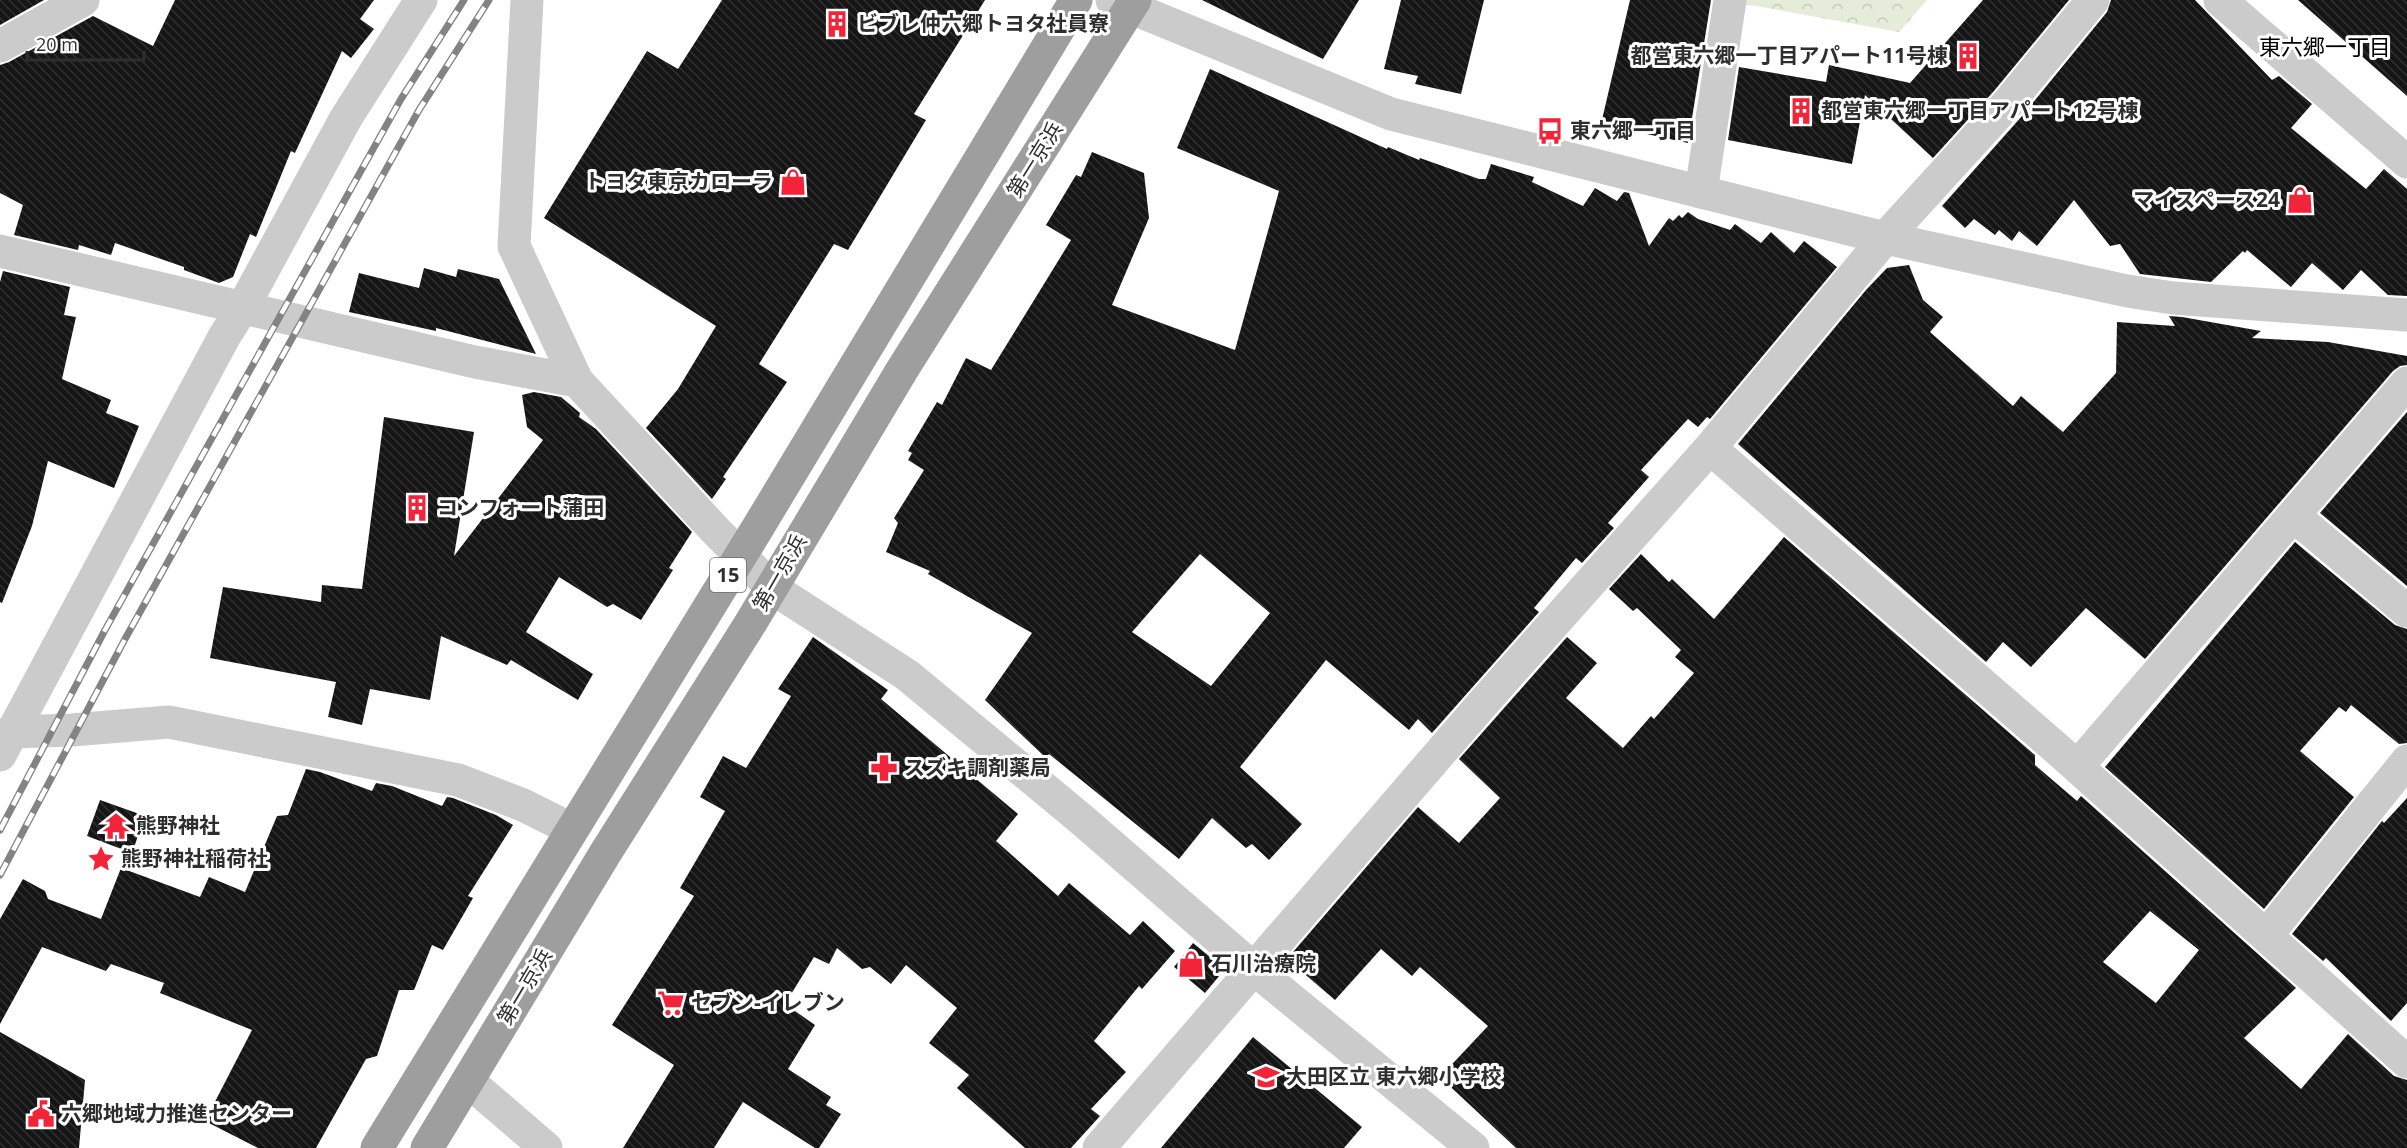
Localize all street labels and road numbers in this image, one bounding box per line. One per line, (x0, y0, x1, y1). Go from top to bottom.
street label: 第一京浜 (1000, 116, 1068, 203)
street label: 第一京浜 (746, 529, 812, 616)
road number: 15 (710, 558, 746, 592)
street label: 第一京浜 (491, 943, 558, 1030)

